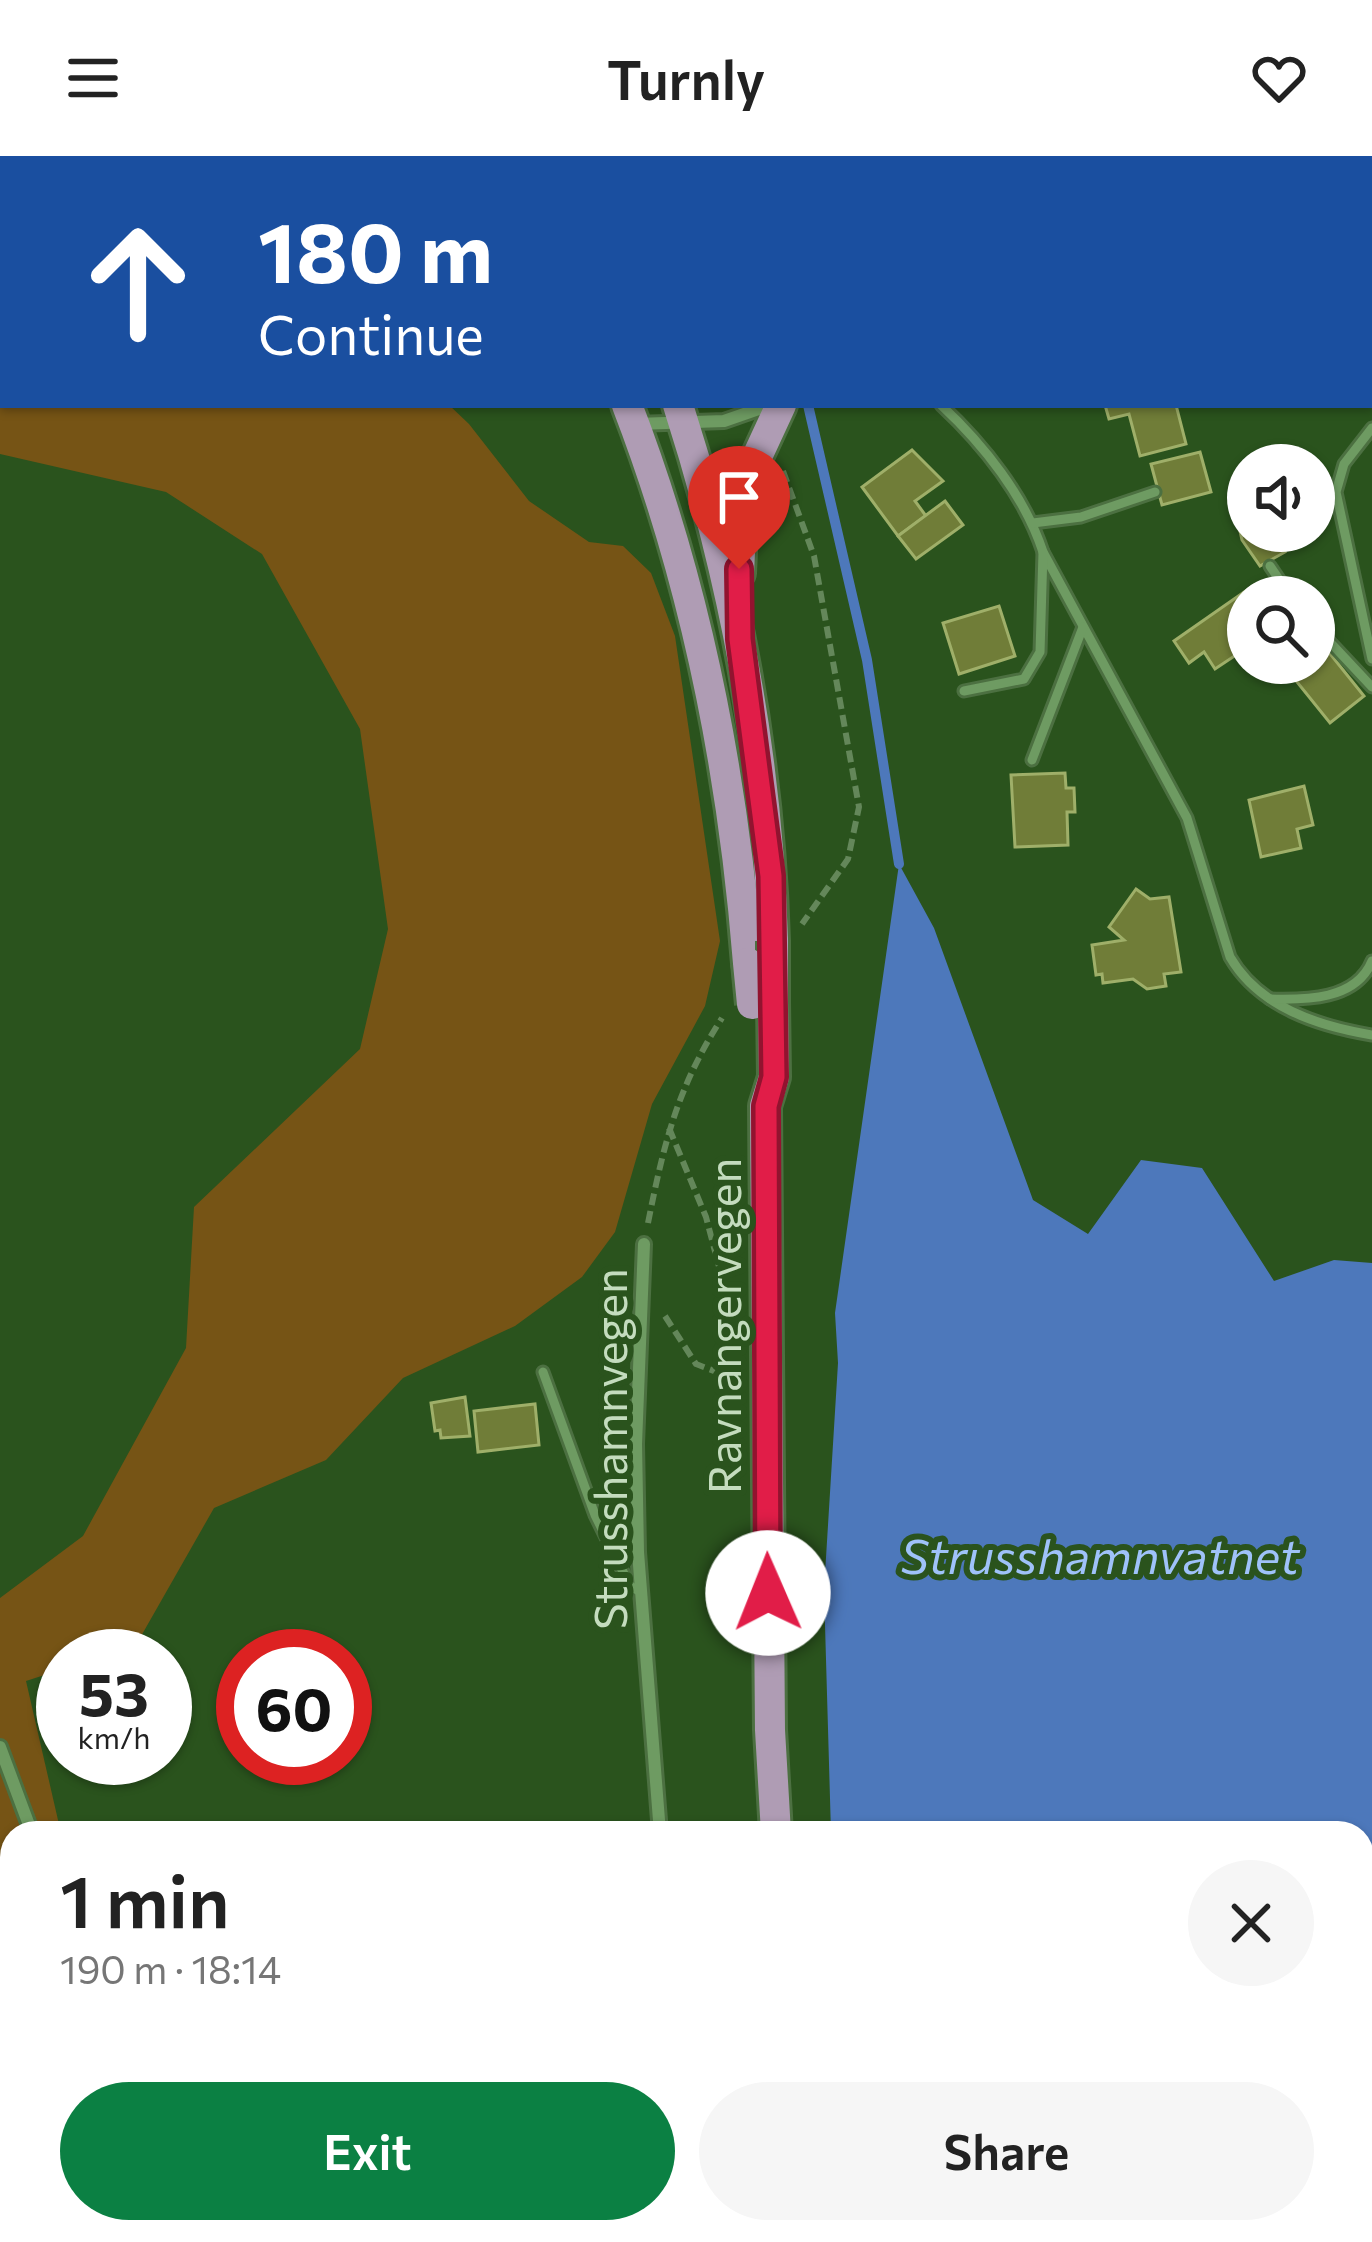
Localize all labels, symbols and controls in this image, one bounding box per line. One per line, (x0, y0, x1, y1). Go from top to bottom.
icon: menu (60, 45, 126, 111)
text: Turnly (607, 45, 765, 111)
icon: heart (1246, 45, 1312, 111)
text: 180 m (258, 198, 493, 300)
icon: ahead (60, 204, 216, 360)
text: Continue (258, 300, 484, 366)
map controls (1227, 444, 1335, 684)
button: sound (1227, 444, 1335, 552)
pin (688, 446, 790, 569)
icon: arrive (706, 464, 772, 530)
button: search (1227, 576, 1335, 684)
street label: Ravnangervegen (695, 1158, 750, 1494)
street label: Strusshamnvegen (581, 1268, 636, 1630)
water label: Strusshamnvatnet (901, 1525, 1301, 1584)
position arrow (705, 1530, 831, 1656)
speed limit sign: 60 (216, 1629, 372, 1785)
text: 53 (79, 1655, 149, 1728)
text: km/h (78, 1718, 150, 1755)
text: 1 min (60, 1855, 230, 1943)
button: close (1188, 1860, 1314, 1986)
text: 190 m · 18:14 (60, 1944, 281, 1992)
button: Exit (60, 2082, 675, 2220)
button: Share (699, 2082, 1314, 2220)

